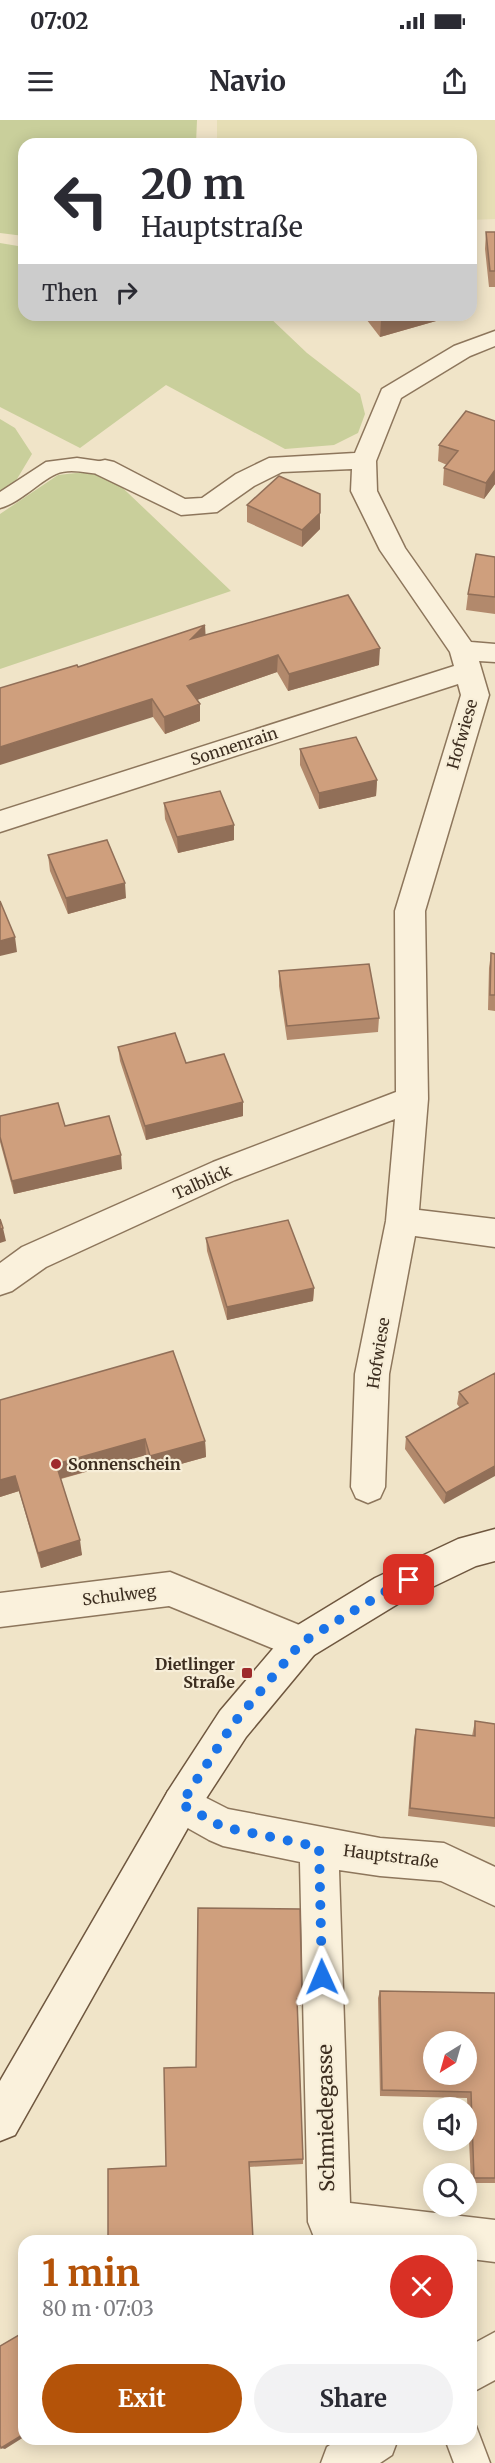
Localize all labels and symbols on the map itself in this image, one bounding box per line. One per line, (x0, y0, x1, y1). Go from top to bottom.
street label: Hofwiese (442, 697, 482, 771)
street label: Sonnenrain (188, 722, 281, 770)
street label: Talblick (170, 1160, 235, 1204)
street label: Hofwiese (363, 1316, 393, 1390)
place label: Sonnenschein (68, 1454, 181, 1474)
marker: Sonnenschein (49, 1457, 63, 1471)
pin (383, 1554, 434, 1605)
street label: Schulweg (81, 1581, 157, 1609)
place label: Dietlinger Straße (155, 1654, 236, 1692)
marker: Dietlinger Straße (240, 1666, 254, 1680)
street label: Hauptstraße (342, 1840, 440, 1872)
position arrow (290, 1945, 354, 2009)
north arrow (423, 2031, 477, 2085)
street label: Schmiedegasse (312, 2044, 339, 2192)

